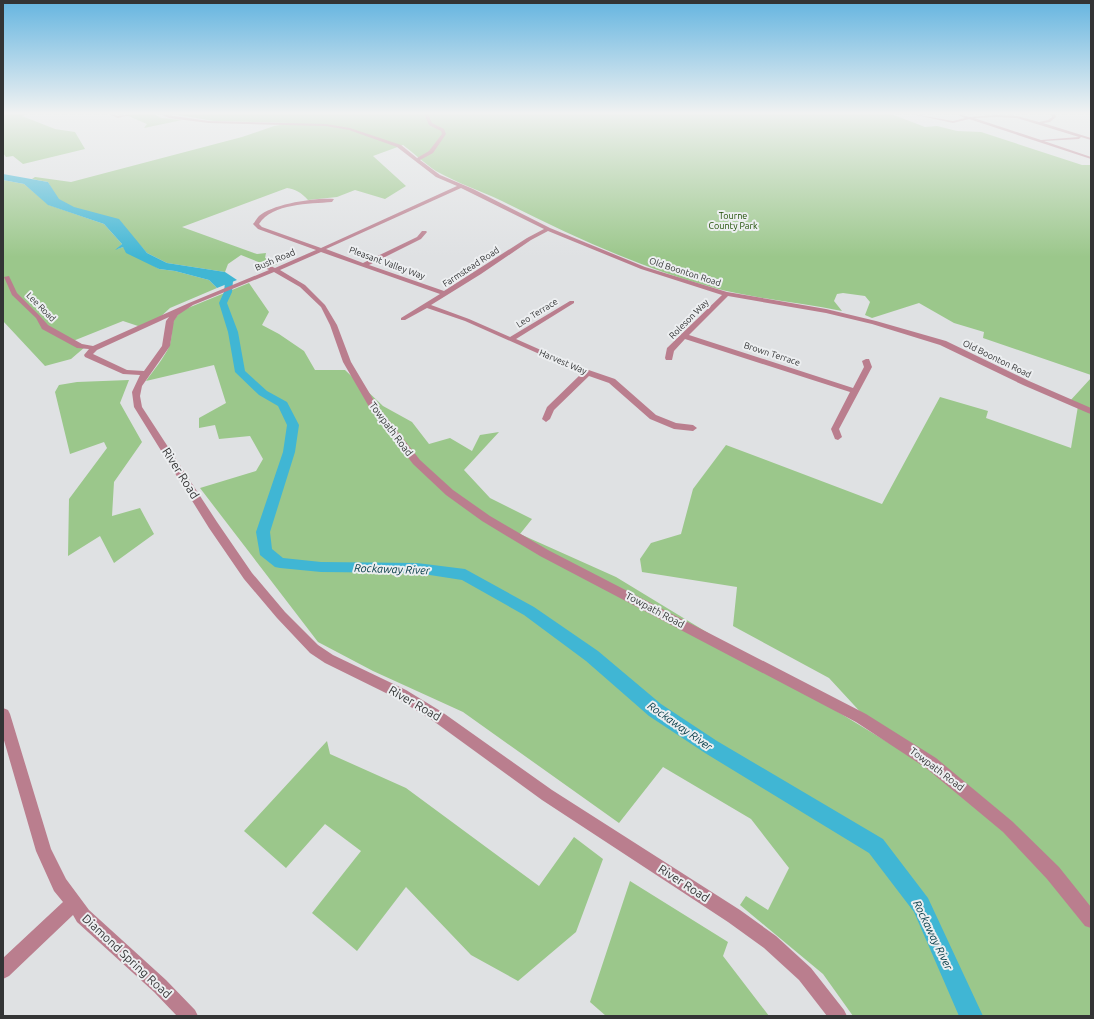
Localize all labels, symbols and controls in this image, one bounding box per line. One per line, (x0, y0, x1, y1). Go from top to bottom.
park label: Tourne County Park (709, 211, 758, 231)
street label: Pleasant Valley Way (348, 245, 427, 282)
street label: Farmstead Road (441, 245, 501, 289)
street label: Bush Road (253, 247, 297, 273)
street label: Old Boonton Road (648, 256, 722, 288)
street label: Lee Road (24, 290, 58, 324)
street label: Leo Terrace (514, 296, 560, 330)
street label: Roleson Way (667, 297, 711, 341)
street label: Old Boonton Road (961, 338, 1033, 380)
street label: Brown Terrace (743, 340, 801, 368)
street label: Harvest Way (538, 348, 589, 377)
street label: Towpath Road (367, 400, 415, 458)
street label: River Road (160, 445, 202, 501)
water label: Rockaway River (354, 562, 431, 576)
street label: Towpath Road (624, 590, 686, 630)
street label: River Road (387, 683, 443, 723)
water label: Rockaway River (646, 699, 715, 753)
street label: Towpath Road (908, 745, 966, 793)
street label: River Road (656, 862, 712, 904)
water label: Rockaway River (911, 898, 955, 972)
street label: Diamond Spring Road (80, 912, 174, 1000)

